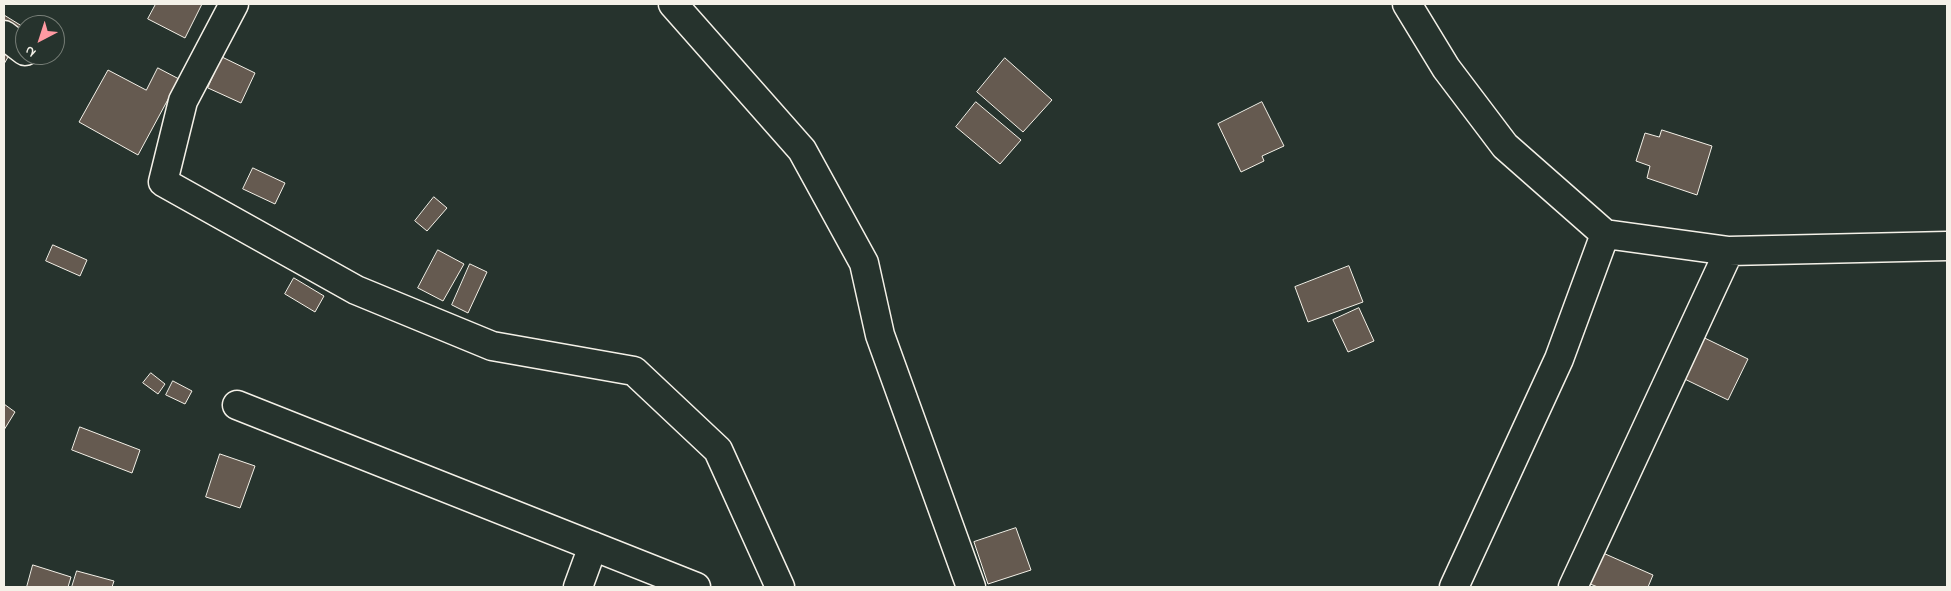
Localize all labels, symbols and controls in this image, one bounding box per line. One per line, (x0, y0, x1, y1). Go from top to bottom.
north arrow (15, 15, 65, 65)
text: N (20, 40, 41, 62)

